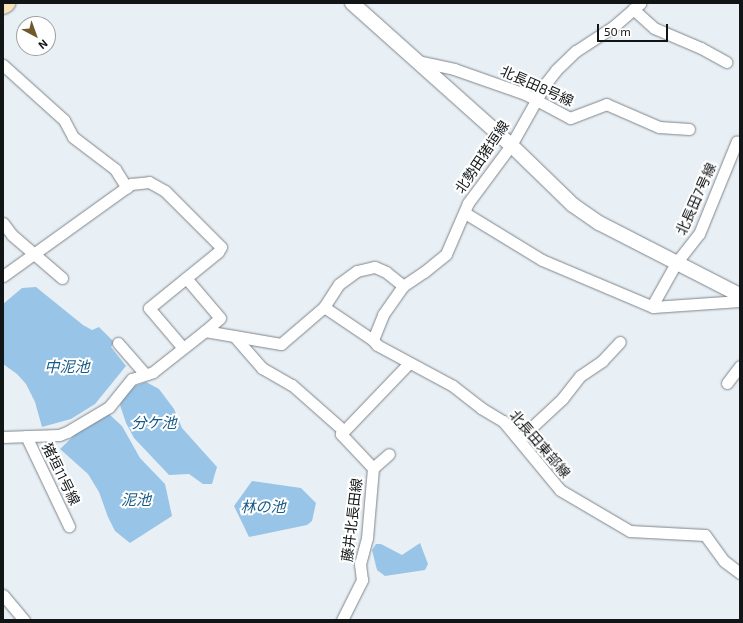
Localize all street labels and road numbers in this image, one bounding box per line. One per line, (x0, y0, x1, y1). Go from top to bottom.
street label: 北長田8号線 (498, 62, 576, 110)
street label: 北勢田猪垣線 (452, 117, 512, 197)
street label: 北長田7号線 (673, 160, 719, 238)
street label: 北長田東部線 (506, 407, 574, 481)
street label: 猪垣11号線 (39, 440, 83, 508)
street label: 藤井北長田線 (339, 477, 365, 563)

